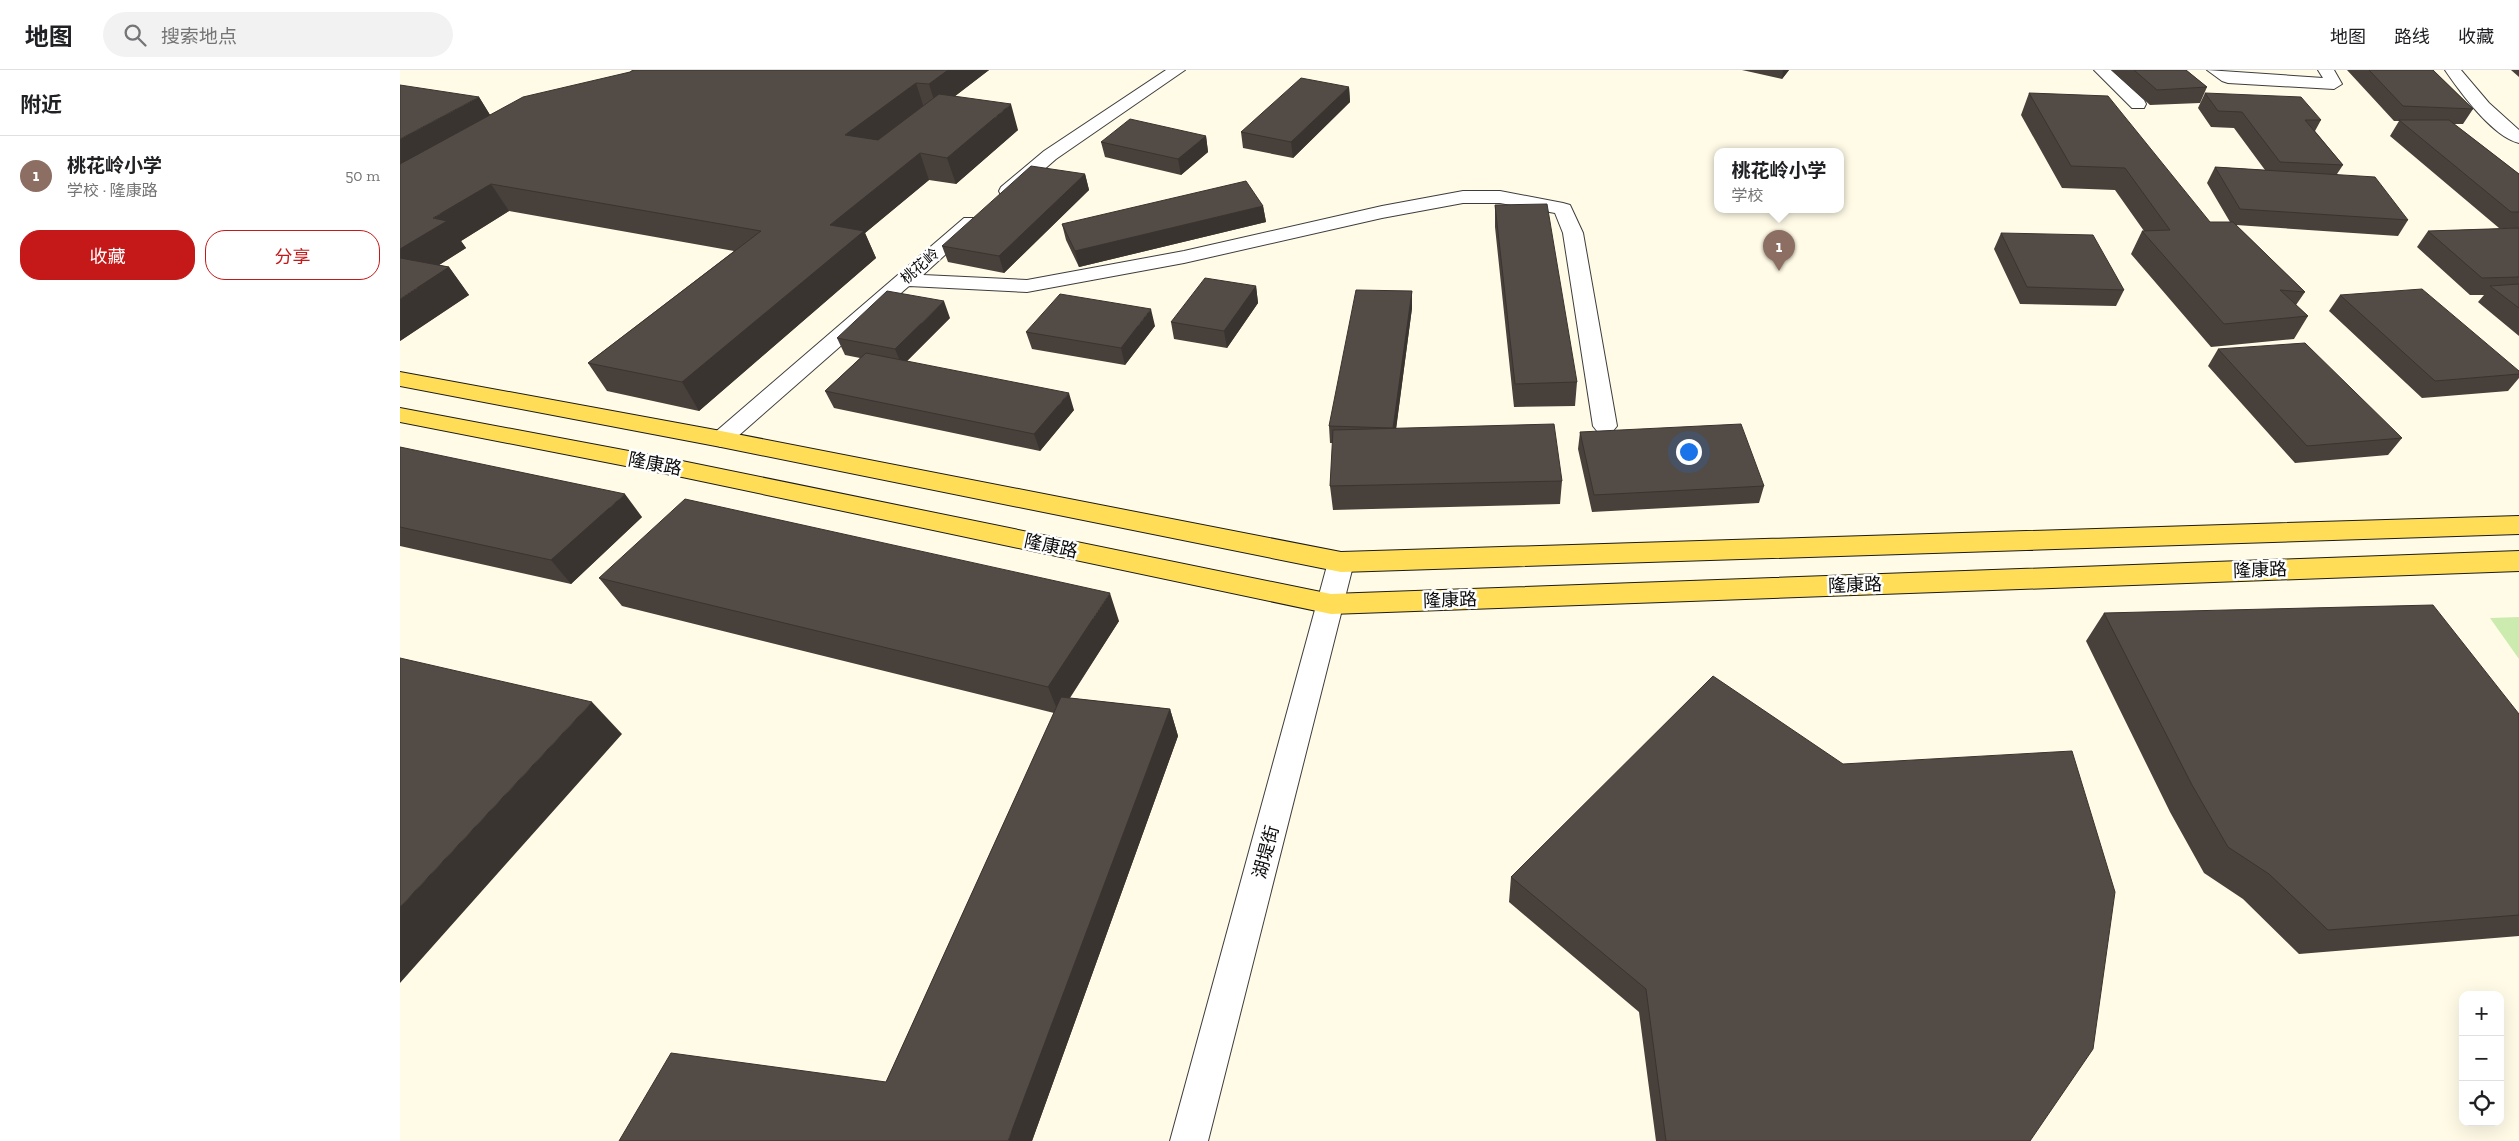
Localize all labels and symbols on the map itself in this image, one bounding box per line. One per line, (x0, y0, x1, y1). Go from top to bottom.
pin: 1 (1763, 230, 1795, 271)
street label: 桃花岭 (897, 244, 943, 288)
your location (1676, 439, 1702, 465)
street label: 隆康路 (626, 448, 684, 480)
street label: 隆康路 (1022, 530, 1080, 562)
street label: 隆康路 (2233, 558, 2287, 582)
street label: 隆康路 (1828, 573, 1882, 597)
street label: 隆康路 (1423, 588, 1477, 612)
street label: 湖堤街 (1248, 823, 1284, 881)

